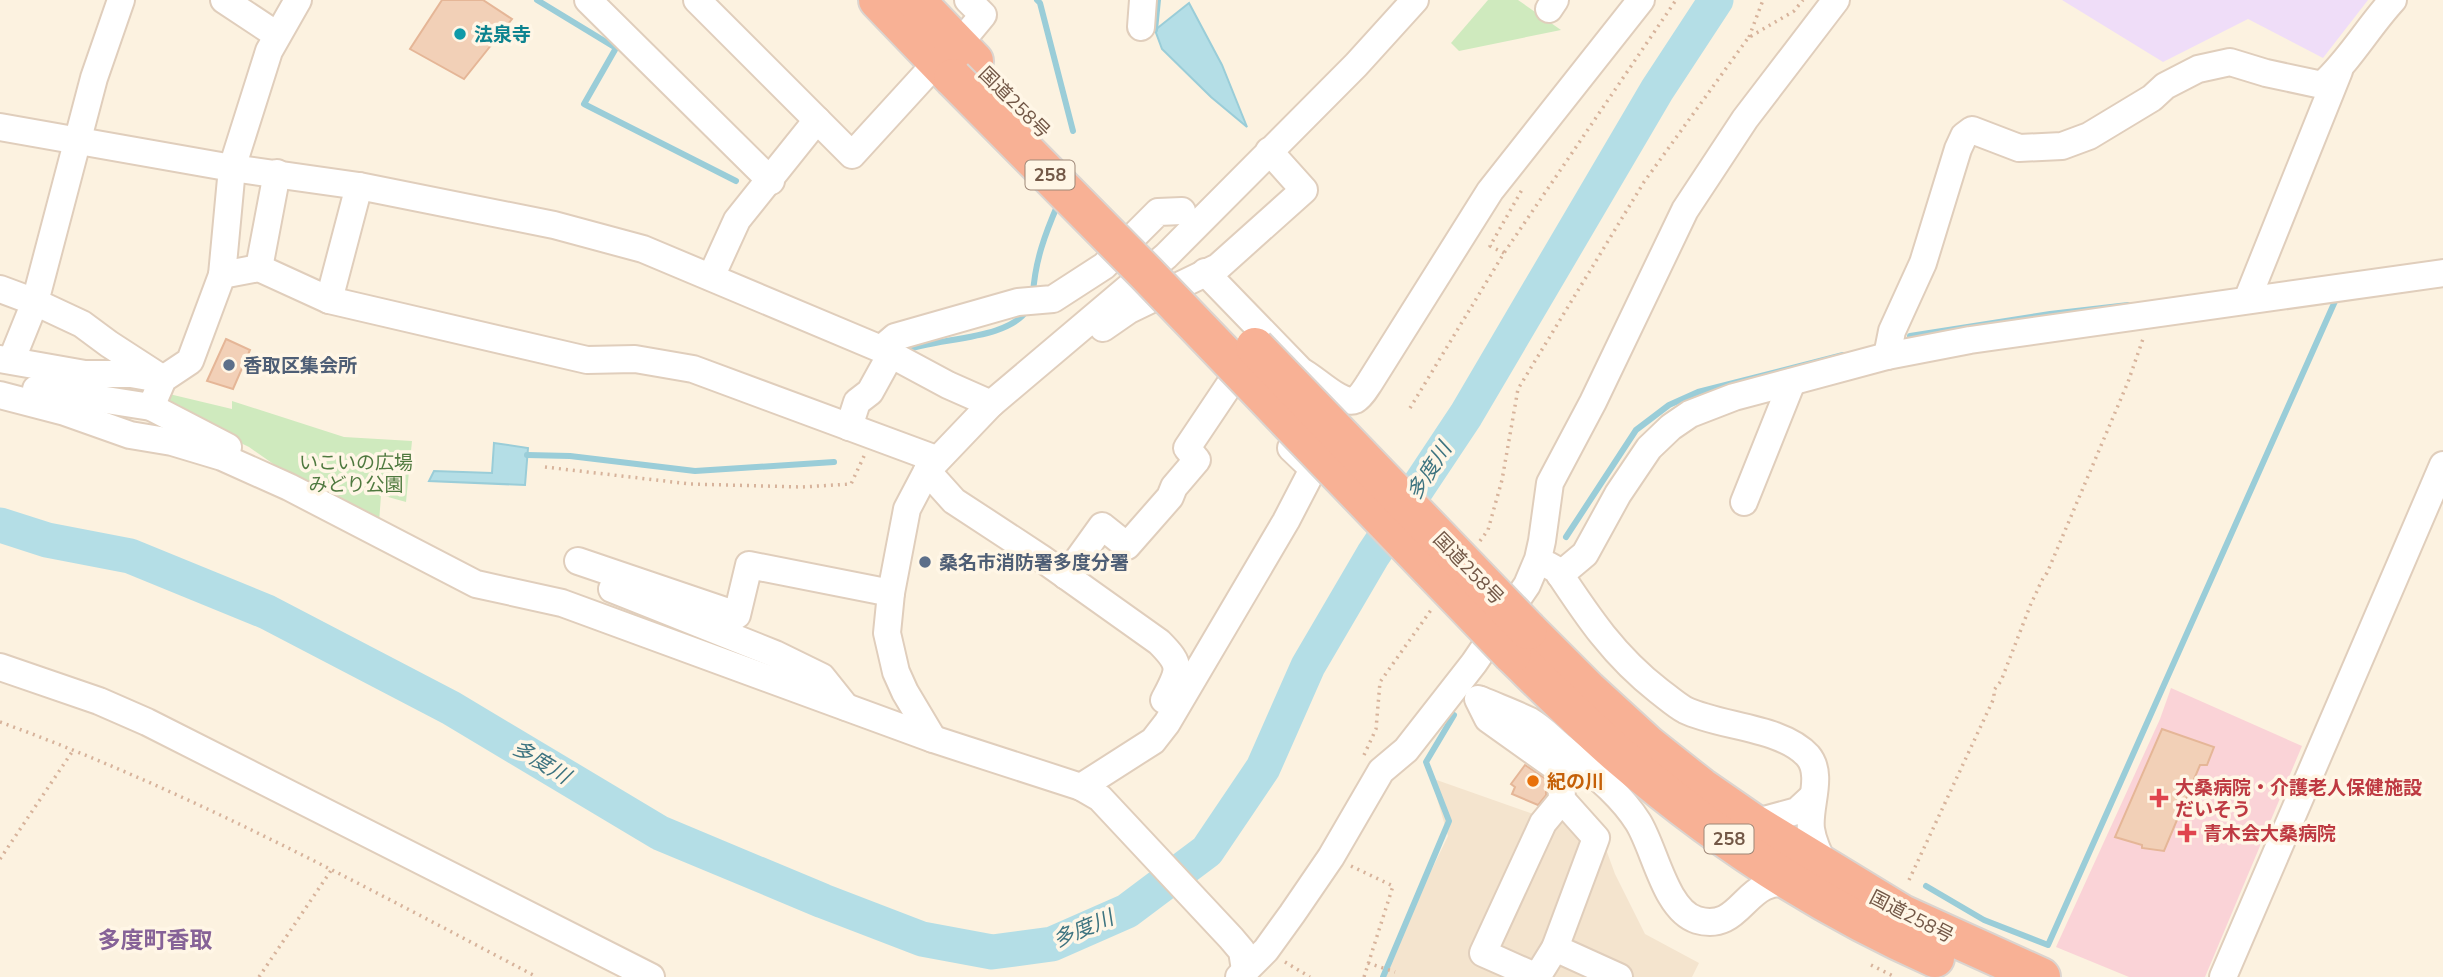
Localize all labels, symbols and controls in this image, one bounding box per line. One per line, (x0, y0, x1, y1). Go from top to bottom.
place label: 法泉寺 (474, 22, 531, 48)
marker: 法泉寺 (452, 26, 468, 42)
street label: 国道258号 (973, 61, 1056, 144)
road number: 258 (1026, 160, 1074, 190)
place label: 香取区集会所 (243, 353, 357, 379)
marker: 香取区集会所 (221, 357, 237, 373)
water label: 多度川 (1400, 435, 1459, 505)
park label: いこいの広場 みどり公園 (299, 450, 413, 498)
street label: 国道258号 (1427, 527, 1509, 611)
place label: 桑名市消防署多度分署 (939, 550, 1129, 576)
marker: 桑名市消防署多度分署 (917, 554, 933, 570)
water label: 多度川 (507, 734, 577, 791)
place label: 紀の川 (1547, 769, 1604, 795)
marker: 紀の川 (1525, 773, 1541, 789)
place label: 大桑病院・介護老人保健施設 だいそう (2175, 775, 2422, 823)
marker: 大桑病院・介護老人保健施設 だいそう (2149, 788, 2169, 808)
place label: 青木会大桑病院 (2203, 821, 2336, 847)
marker: 青木会大桑病院 (2177, 823, 2197, 843)
road number: 258 (1704, 824, 1754, 854)
street label: 国道258号 (1865, 885, 1958, 949)
water label: 多度川 (1049, 903, 1119, 954)
district label: 多度町香取 (98, 925, 213, 956)

